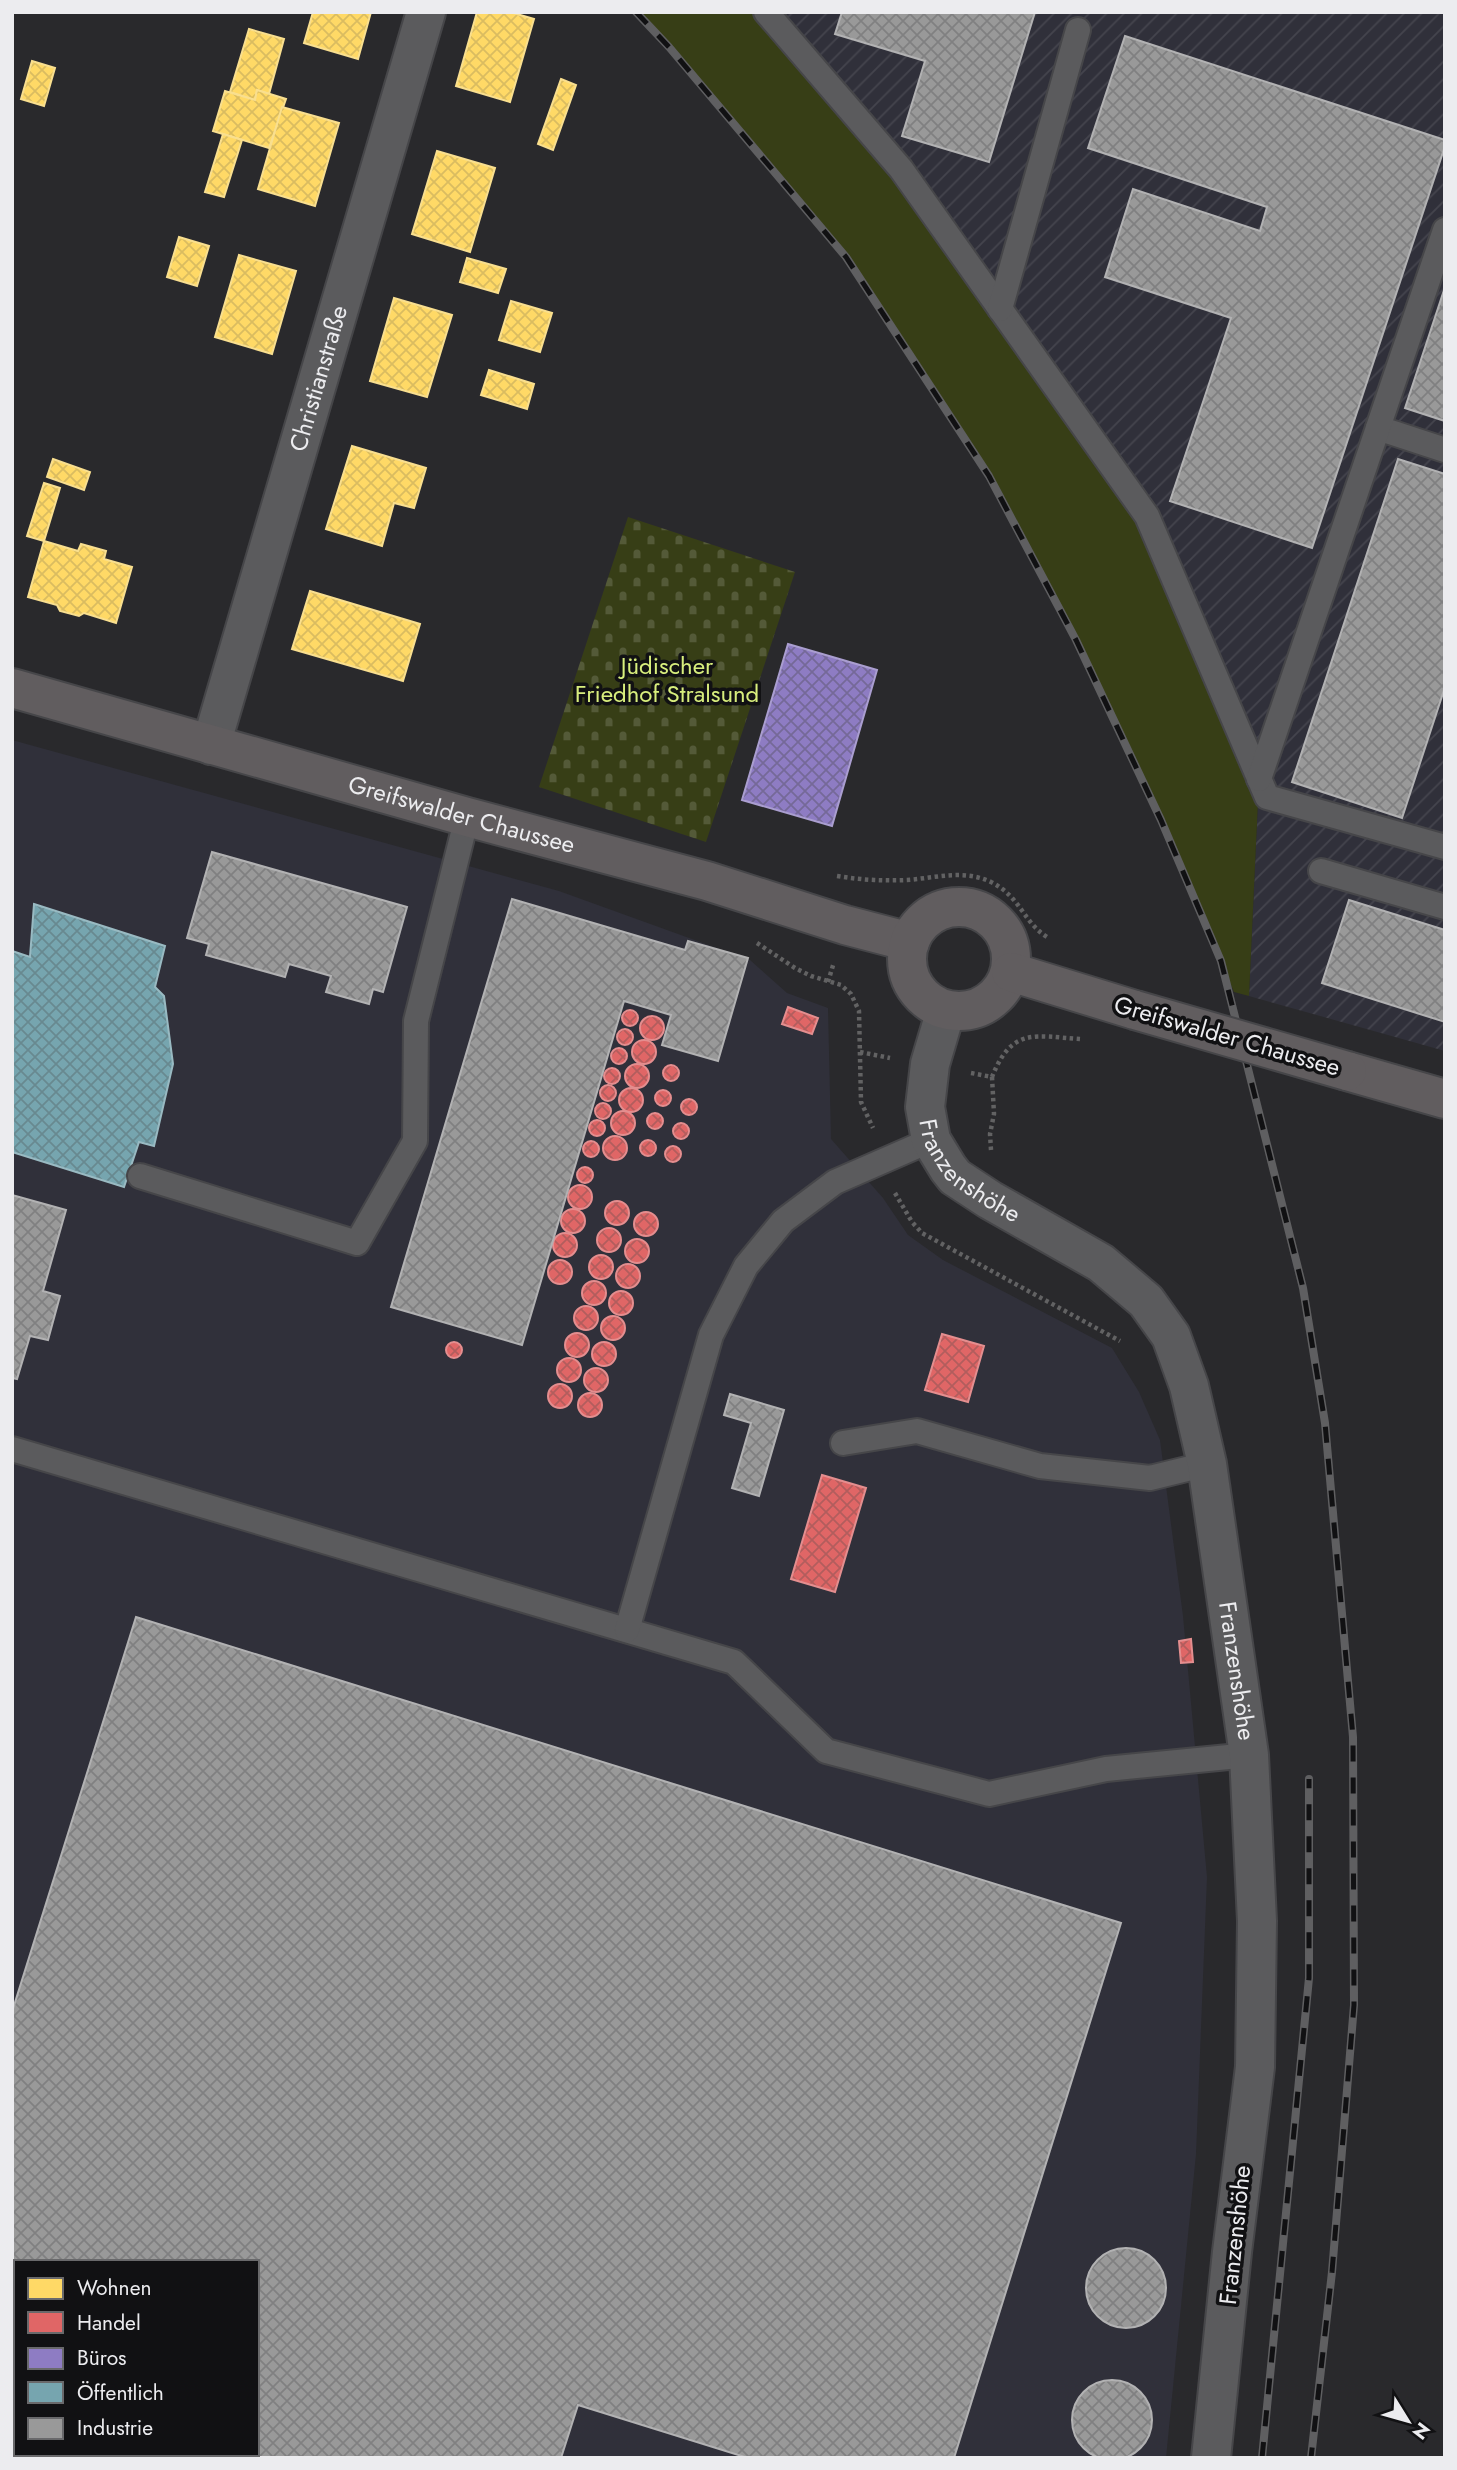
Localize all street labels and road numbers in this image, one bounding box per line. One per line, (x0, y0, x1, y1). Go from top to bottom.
street label: Christianstraße (280, 301, 356, 455)
street label: Greifswalder Chaussee (344, 766, 579, 862)
street label: Greifswalder Chaussee (1110, 987, 1344, 1085)
street label: Franzenshöhe (910, 1116, 1027, 1231)
street label: Franzenshöhe (1210, 1599, 1265, 1743)
street label: Franzenshöhe (1210, 2164, 1259, 2306)

